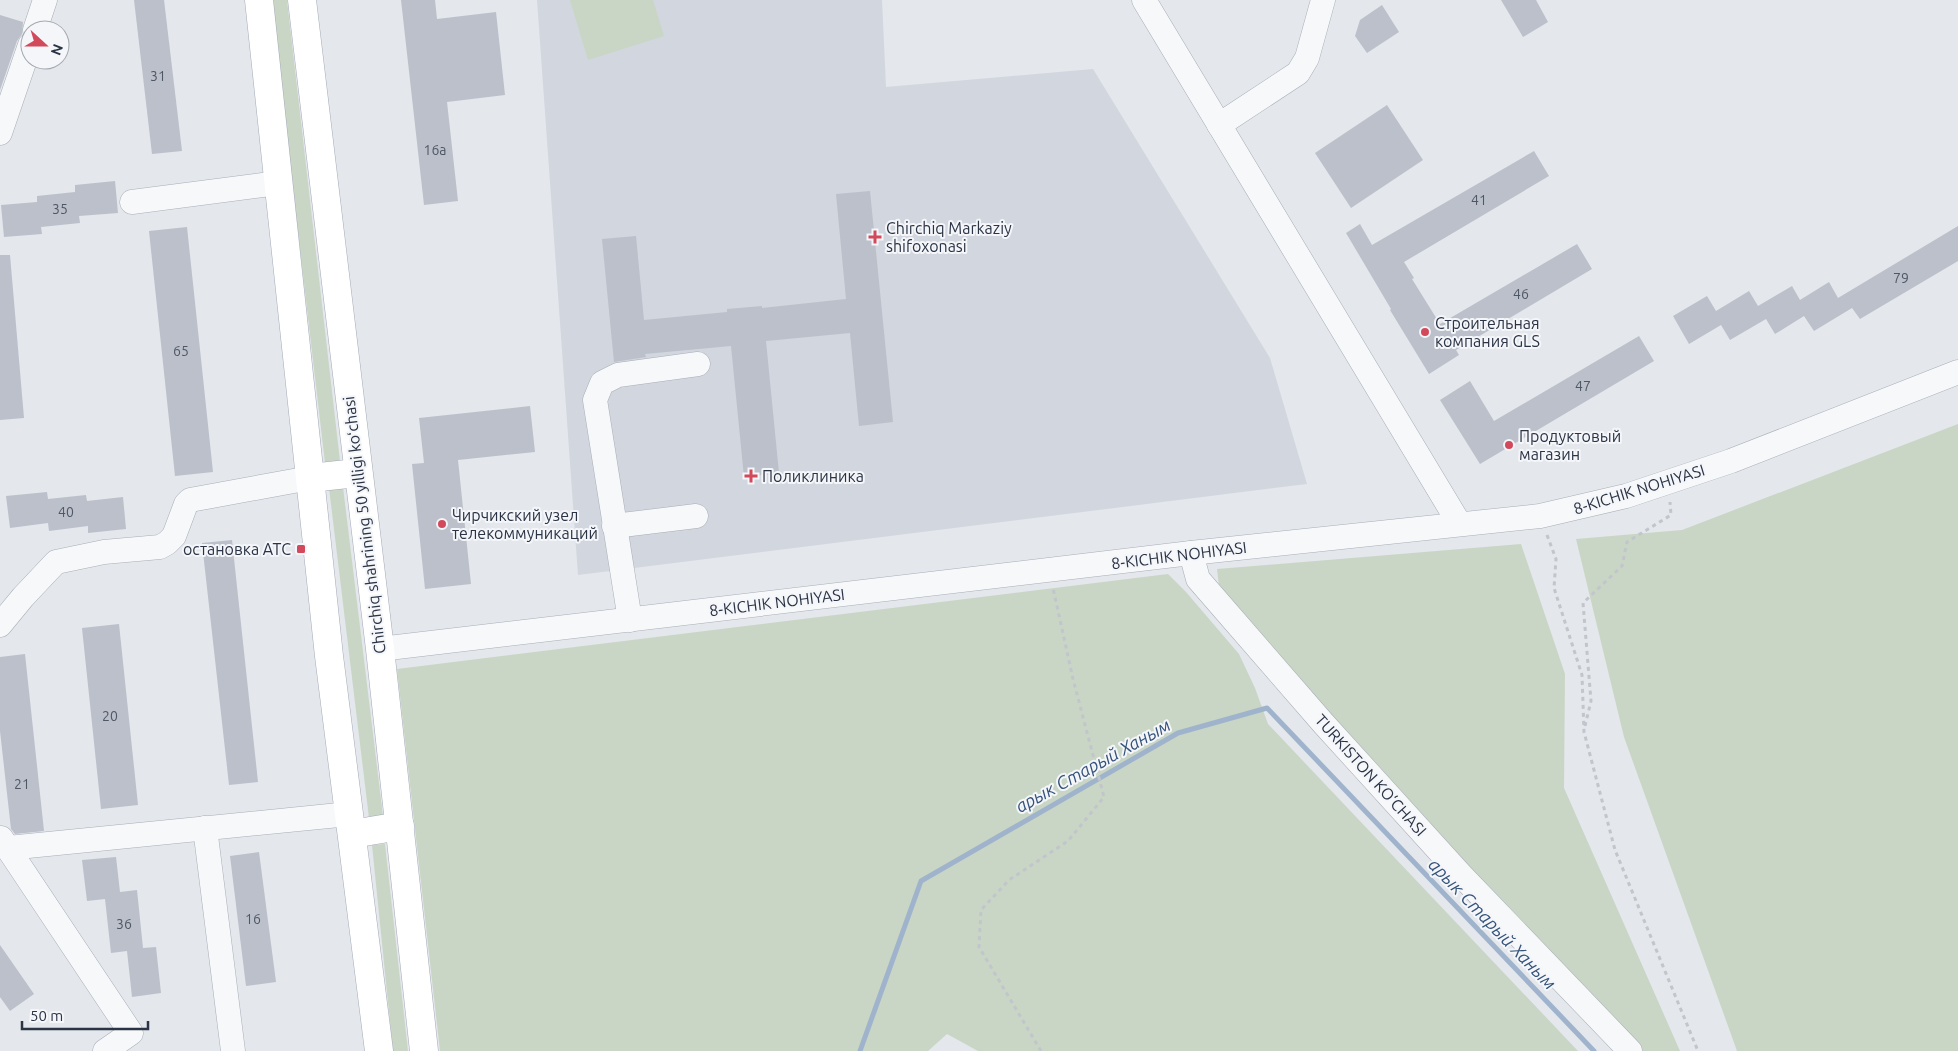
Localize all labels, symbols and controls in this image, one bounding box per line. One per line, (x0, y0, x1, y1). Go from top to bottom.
north arrow (20, 20, 70, 70)
text: N (48, 42, 66, 57)
house number: 31 (150, 68, 166, 84)
house number: 16a (424, 142, 447, 158)
house number: 41 (1471, 192, 1487, 208)
house number: 35 (52, 201, 68, 217)
place label: Chirchiq Markaziy shifoxonasi (886, 219, 1012, 255)
marker: Chirchiq Markaziy shifoxonasi (868, 230, 882, 244)
house number: 79 (1893, 270, 1909, 286)
house number: 46 (1513, 286, 1529, 302)
place label: Строительная компания GLS (1435, 314, 1540, 350)
marker: Строительная компания GLS (1419, 326, 1431, 338)
house number: 65 (173, 343, 189, 359)
house number: 47 (1575, 378, 1591, 394)
street label: Chirchiq shahrining 50 yilligi koʻchasi (339, 395, 389, 655)
place label: Продуктовый магазин (1519, 427, 1621, 463)
marker: Продуктовый магазин (1503, 439, 1515, 451)
street label: 8-KICHIK NOHIYASI (1571, 460, 1707, 518)
place label: Поликлиника (762, 467, 864, 485)
marker: Поликлиника (744, 469, 758, 483)
house number: 40 (58, 504, 74, 520)
place label: Чирчикский узел телекоммуникаций (452, 506, 598, 542)
marker: Чирчикский узел телекоммуникаций (436, 518, 448, 530)
street label: 8-KICHIK NOHIYASI (1110, 538, 1248, 572)
place label: остановка АТС (183, 540, 291, 558)
marker: остановка АТС (295, 543, 307, 555)
street label: 8-KICHIK NOHIYASI (708, 585, 846, 619)
house number: 20 (102, 708, 118, 724)
street label: TURKISTON KO‘CHASI (1312, 711, 1430, 839)
water label: арык Старый Ханым (1012, 714, 1173, 816)
house number: 21 (14, 776, 30, 792)
water label: арык Старый Ханым (1425, 854, 1560, 993)
house number: 16 (245, 911, 261, 927)
house number: 36 (116, 916, 132, 932)
scale bar (22, 998, 149, 1030)
text: 50 m (30, 1007, 63, 1024)

